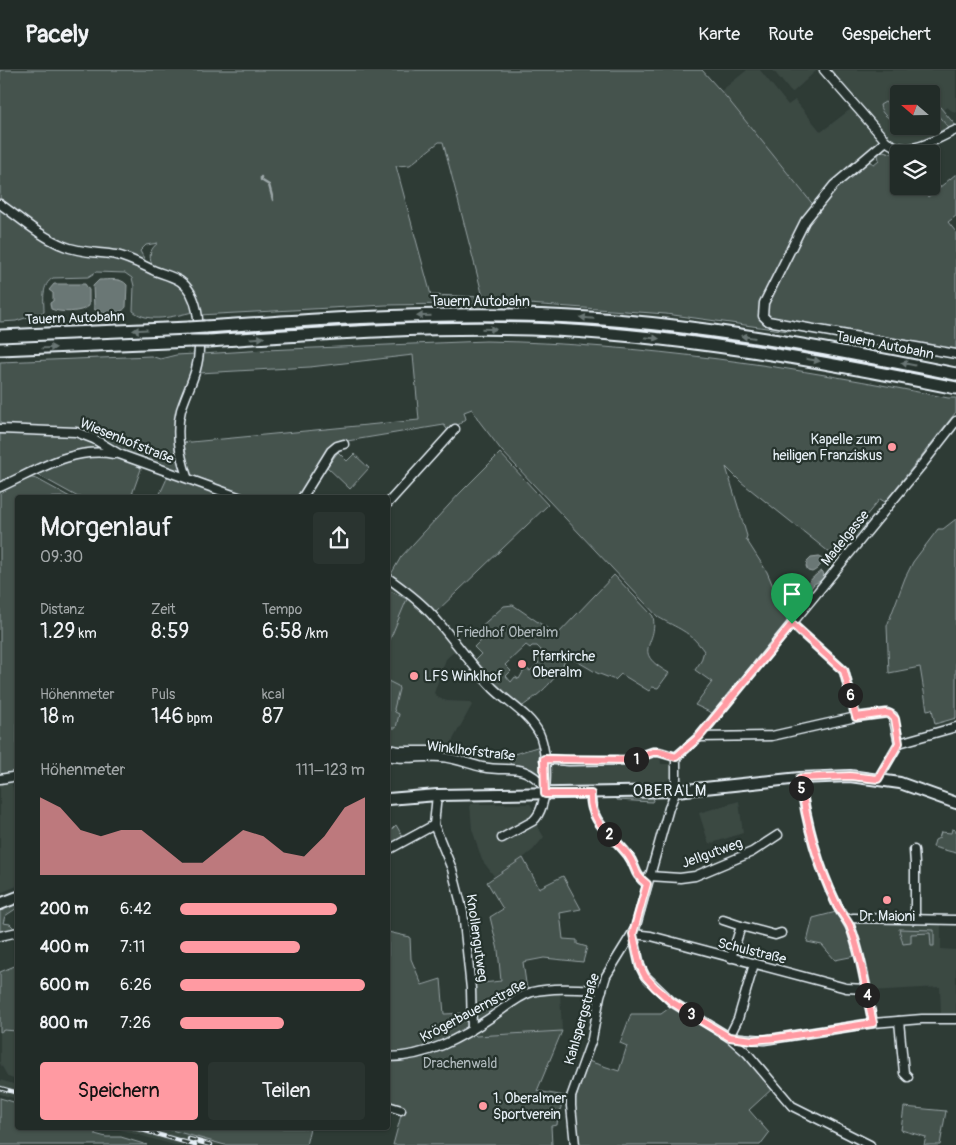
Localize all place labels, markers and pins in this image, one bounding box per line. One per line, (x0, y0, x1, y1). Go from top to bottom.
place label: Kapelle zum heiligen Franziskus (773, 431, 883, 464)
marker: Kapelle zum heiligen Franziskus (886, 441, 898, 453)
pin (771, 573, 813, 624)
place label: Pfarrkirche Oberalm (532, 648, 595, 681)
marker: Pfarrkirche Oberalm (516, 658, 528, 670)
place label: LFS Winklhof (424, 668, 503, 685)
marker: LFS Winklhof (408, 670, 420, 682)
pin: 6 (838, 682, 862, 708)
pin: 1 (624, 746, 648, 772)
pin: 5 (788, 776, 814, 800)
pin: 2 (596, 822, 622, 846)
marker: Dr. Maioni (881, 894, 893, 906)
place label: Dr. Maioni (859, 908, 915, 925)
pin: 4 (854, 982, 880, 1008)
pin: 3 (678, 1002, 704, 1026)
place label: 1. Oberalmer Sportverein (493, 1090, 566, 1123)
marker: 1. Oberalmer Sportverein (477, 1100, 489, 1112)

